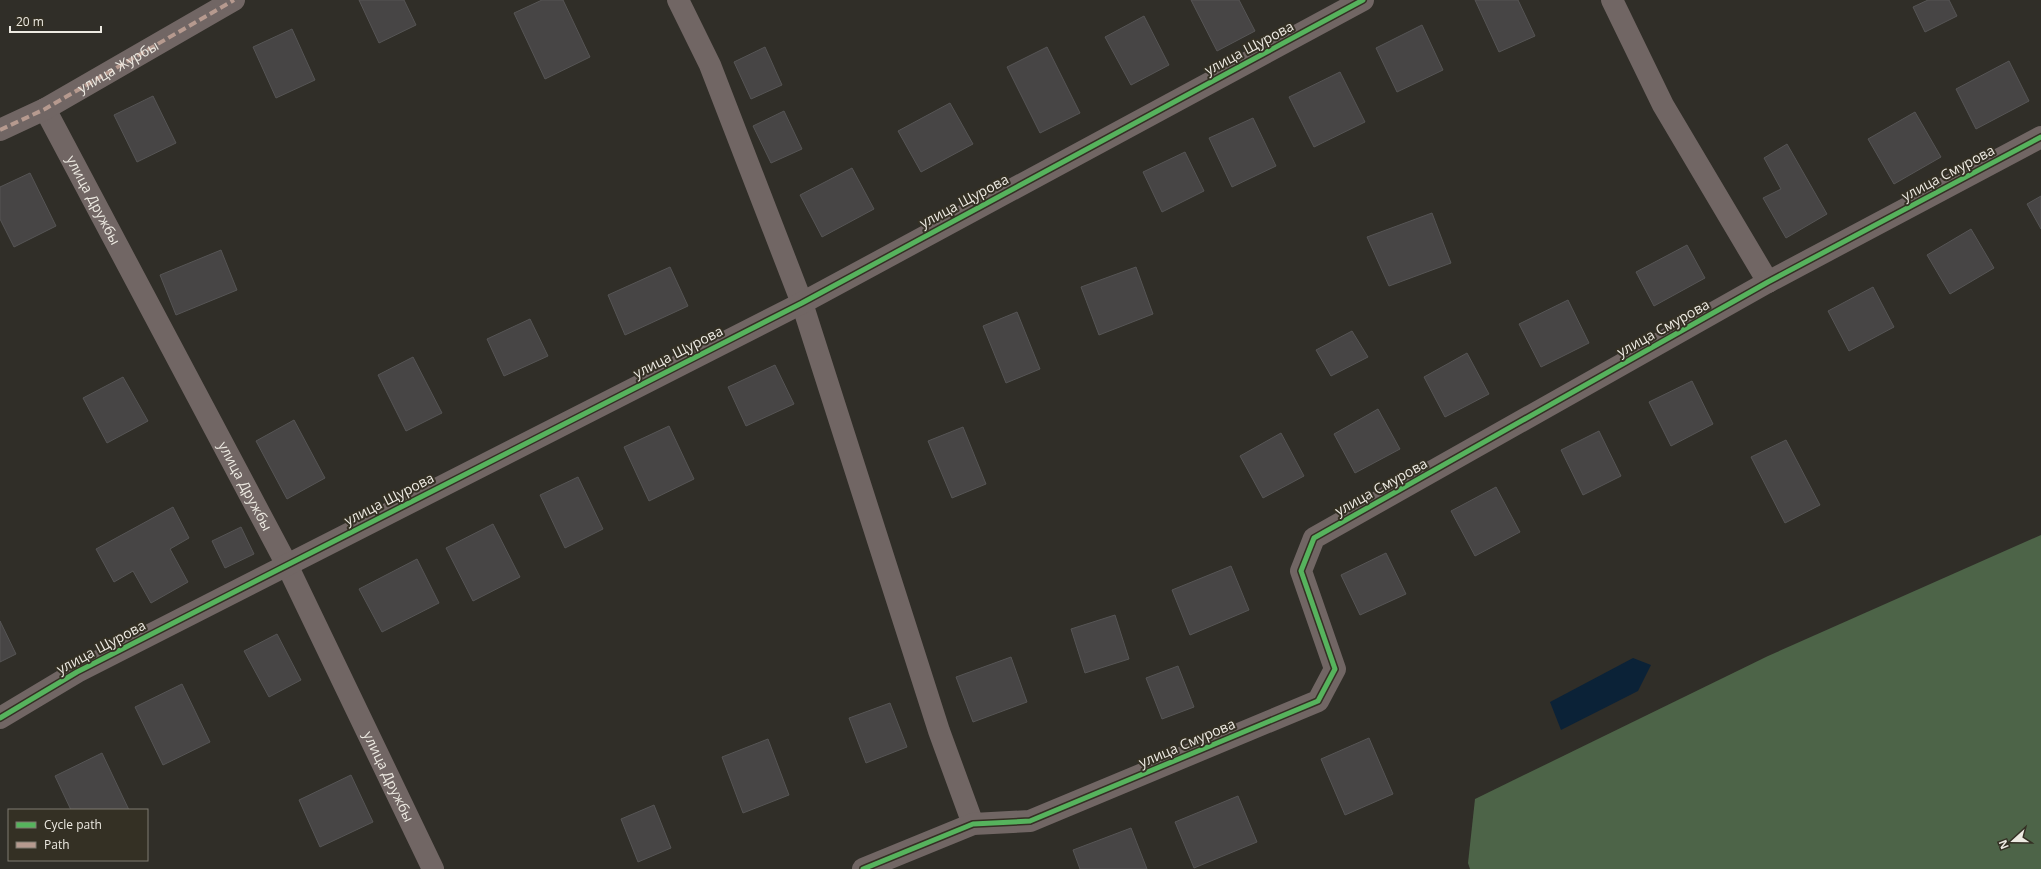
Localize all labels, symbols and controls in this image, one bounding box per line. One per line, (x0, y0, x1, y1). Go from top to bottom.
scale bar (10, 8, 101, 34)
text: 20 m (16, 13, 44, 30)
street label: улица Щурова (1201, 16, 1297, 79)
street label: улица Журбы (74, 36, 162, 97)
street label: улица Смурова (1898, 140, 1998, 205)
street label: улица Дружбы (62, 152, 125, 248)
street label: улица Щурова (916, 169, 1012, 232)
street label: улица Смурова (1613, 294, 1712, 361)
street label: улица Щурова (630, 321, 726, 382)
street label: улица Дружбы (214, 438, 277, 534)
street label: улица Смурова (1331, 453, 1430, 520)
street label: улица Щурова (341, 468, 437, 529)
street label: улица Щурова (53, 615, 149, 678)
street label: улица Смурова (1136, 714, 1238, 771)
street label: улица Дружбы (359, 728, 419, 825)
legend (8, 809, 148, 861)
text: Cycle path (44, 816, 102, 833)
north arrow (1993, 821, 2033, 861)
text: Path (44, 836, 70, 853)
text: N (1995, 838, 2012, 852)

